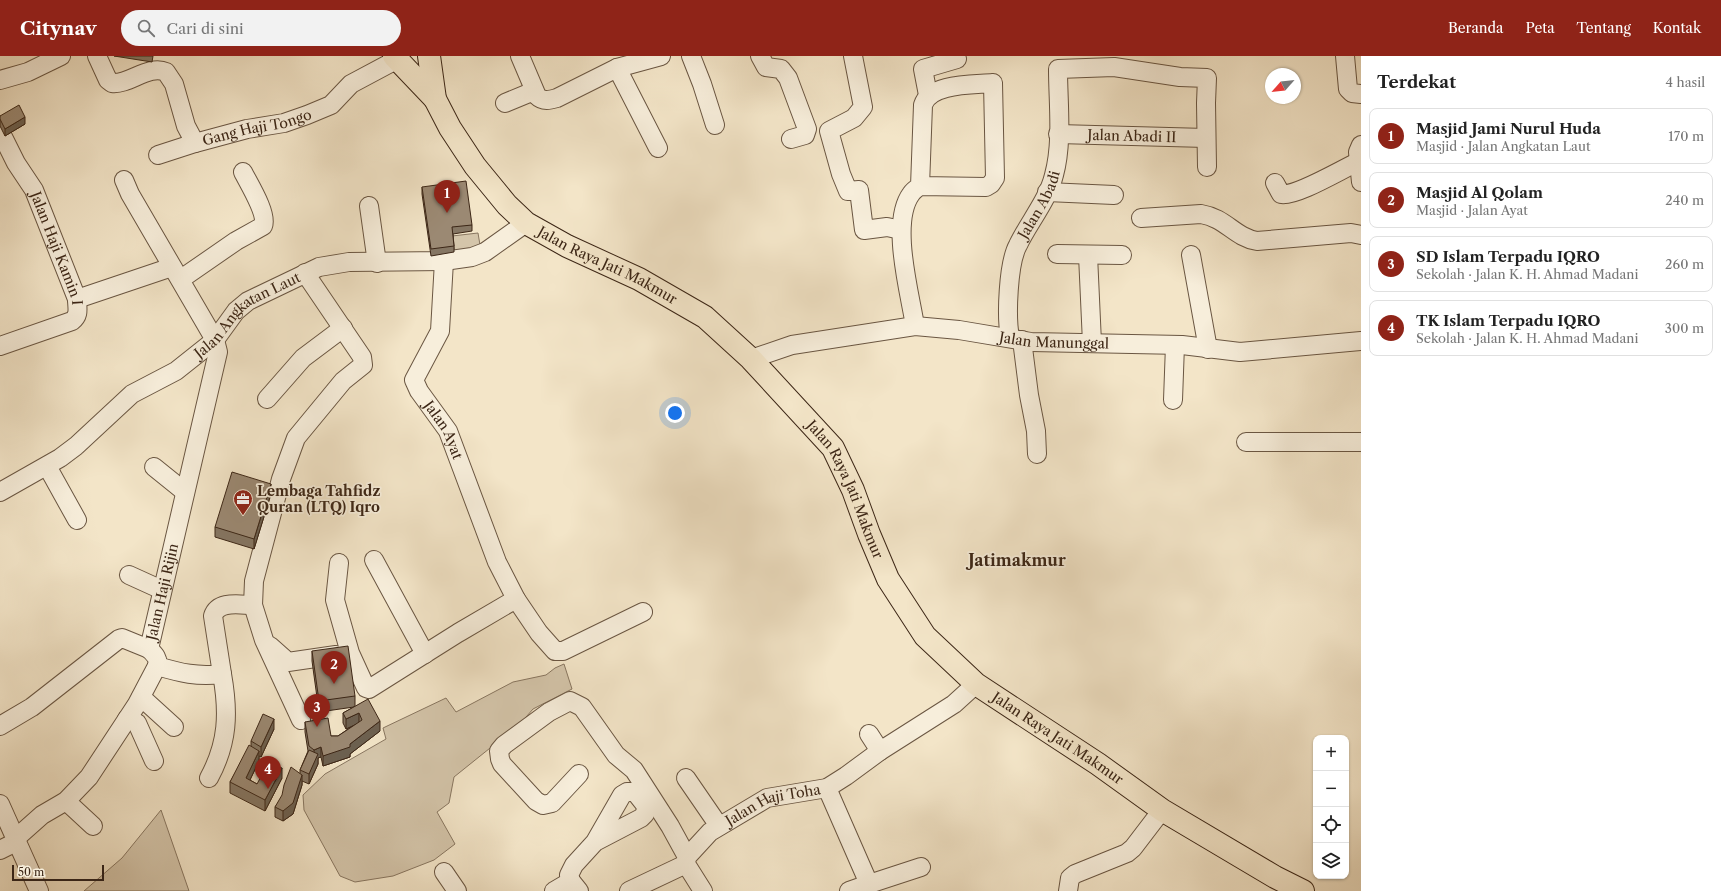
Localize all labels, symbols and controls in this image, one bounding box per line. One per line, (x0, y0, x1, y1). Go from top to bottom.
search box (121, 10, 401, 46)
text: Citynav (20, 17, 97, 40)
icon: search (135, 17, 157, 39)
text: Cari di sini (167, 19, 244, 38)
text: Beranda (1448, 19, 1504, 37)
text: Peta (1526, 19, 1555, 37)
text: Tentang (1577, 19, 1631, 37)
text: Kontak (1653, 19, 1701, 37)
north arrow (1265, 68, 1301, 104)
text: Terdekat (1377, 72, 1456, 92)
text: 4 hasil (1666, 74, 1705, 90)
street label: Gang Haji Tongo (200, 105, 314, 150)
text: Masjid Jami Nurul Huda (1416, 119, 1601, 138)
street label: Jalan Abadi II (1085, 126, 1177, 146)
text: 1 (1388, 128, 1394, 144)
text: 170 m (1668, 128, 1704, 144)
text: Masjid · Jalan Angkatan Laut (1416, 138, 1591, 154)
street label: Jalan Abadi (1013, 169, 1064, 244)
pin: 1 (434, 180, 460, 213)
text: Masjid Al Qolam (1416, 183, 1543, 202)
street label: Jalan Haji Kamin I (26, 187, 86, 306)
text: 2 (1387, 192, 1395, 208)
text: 240 m (1665, 192, 1704, 208)
text: Masjid · Jalan Ayat (1416, 202, 1528, 218)
street label: Jalan Raya Jati Makmur (533, 221, 681, 308)
text: SD Islam Terpadu IQRO (1416, 247, 1600, 266)
text: 3 (1387, 256, 1395, 272)
text: 260 m (1665, 256, 1704, 272)
text: Sekolah · Jalan K. H. Ahmad Madani (1416, 266, 1638, 282)
street label: Jalan Angkatan Laut (189, 268, 303, 363)
text: TK Islam Terpadu IQRO (1416, 311, 1600, 330)
text: 4 (1387, 320, 1395, 336)
text: 300 m (1665, 320, 1704, 336)
street label: Jalan Manunggal (996, 328, 1109, 353)
text: Sekolah · Jalan K. H. Ahmad Madani (1416, 330, 1638, 346)
street label: Jalan Ayat (419, 395, 467, 462)
your location (665, 403, 685, 423)
street label: Jalan Raya Jati Makmur (801, 415, 887, 561)
place label: Lembaga Tahfidz Quran (LTQ) Iqro (257, 482, 380, 516)
office icon: Lembaga Tahfidz Quran (LTQ) Iqro (232, 488, 254, 516)
street label: Jalan Haji Rijin (142, 541, 182, 644)
district label: Jatimakmur (965, 550, 1066, 570)
pin: 2 (321, 651, 347, 684)
street label: Jalan Raya Jati Makmur (987, 687, 1127, 788)
pin: 3 (304, 694, 330, 727)
map controls (1313, 735, 1349, 879)
button: + (1313, 735, 1349, 771)
pin: 4 (255, 756, 281, 789)
button: − (1313, 771, 1349, 807)
street label: Jalan Haji Toha (720, 780, 823, 831)
button: locate (1313, 807, 1349, 843)
button: layers (1313, 843, 1349, 879)
scale bar (12, 863, 104, 882)
text: 50 m (18, 865, 44, 879)

